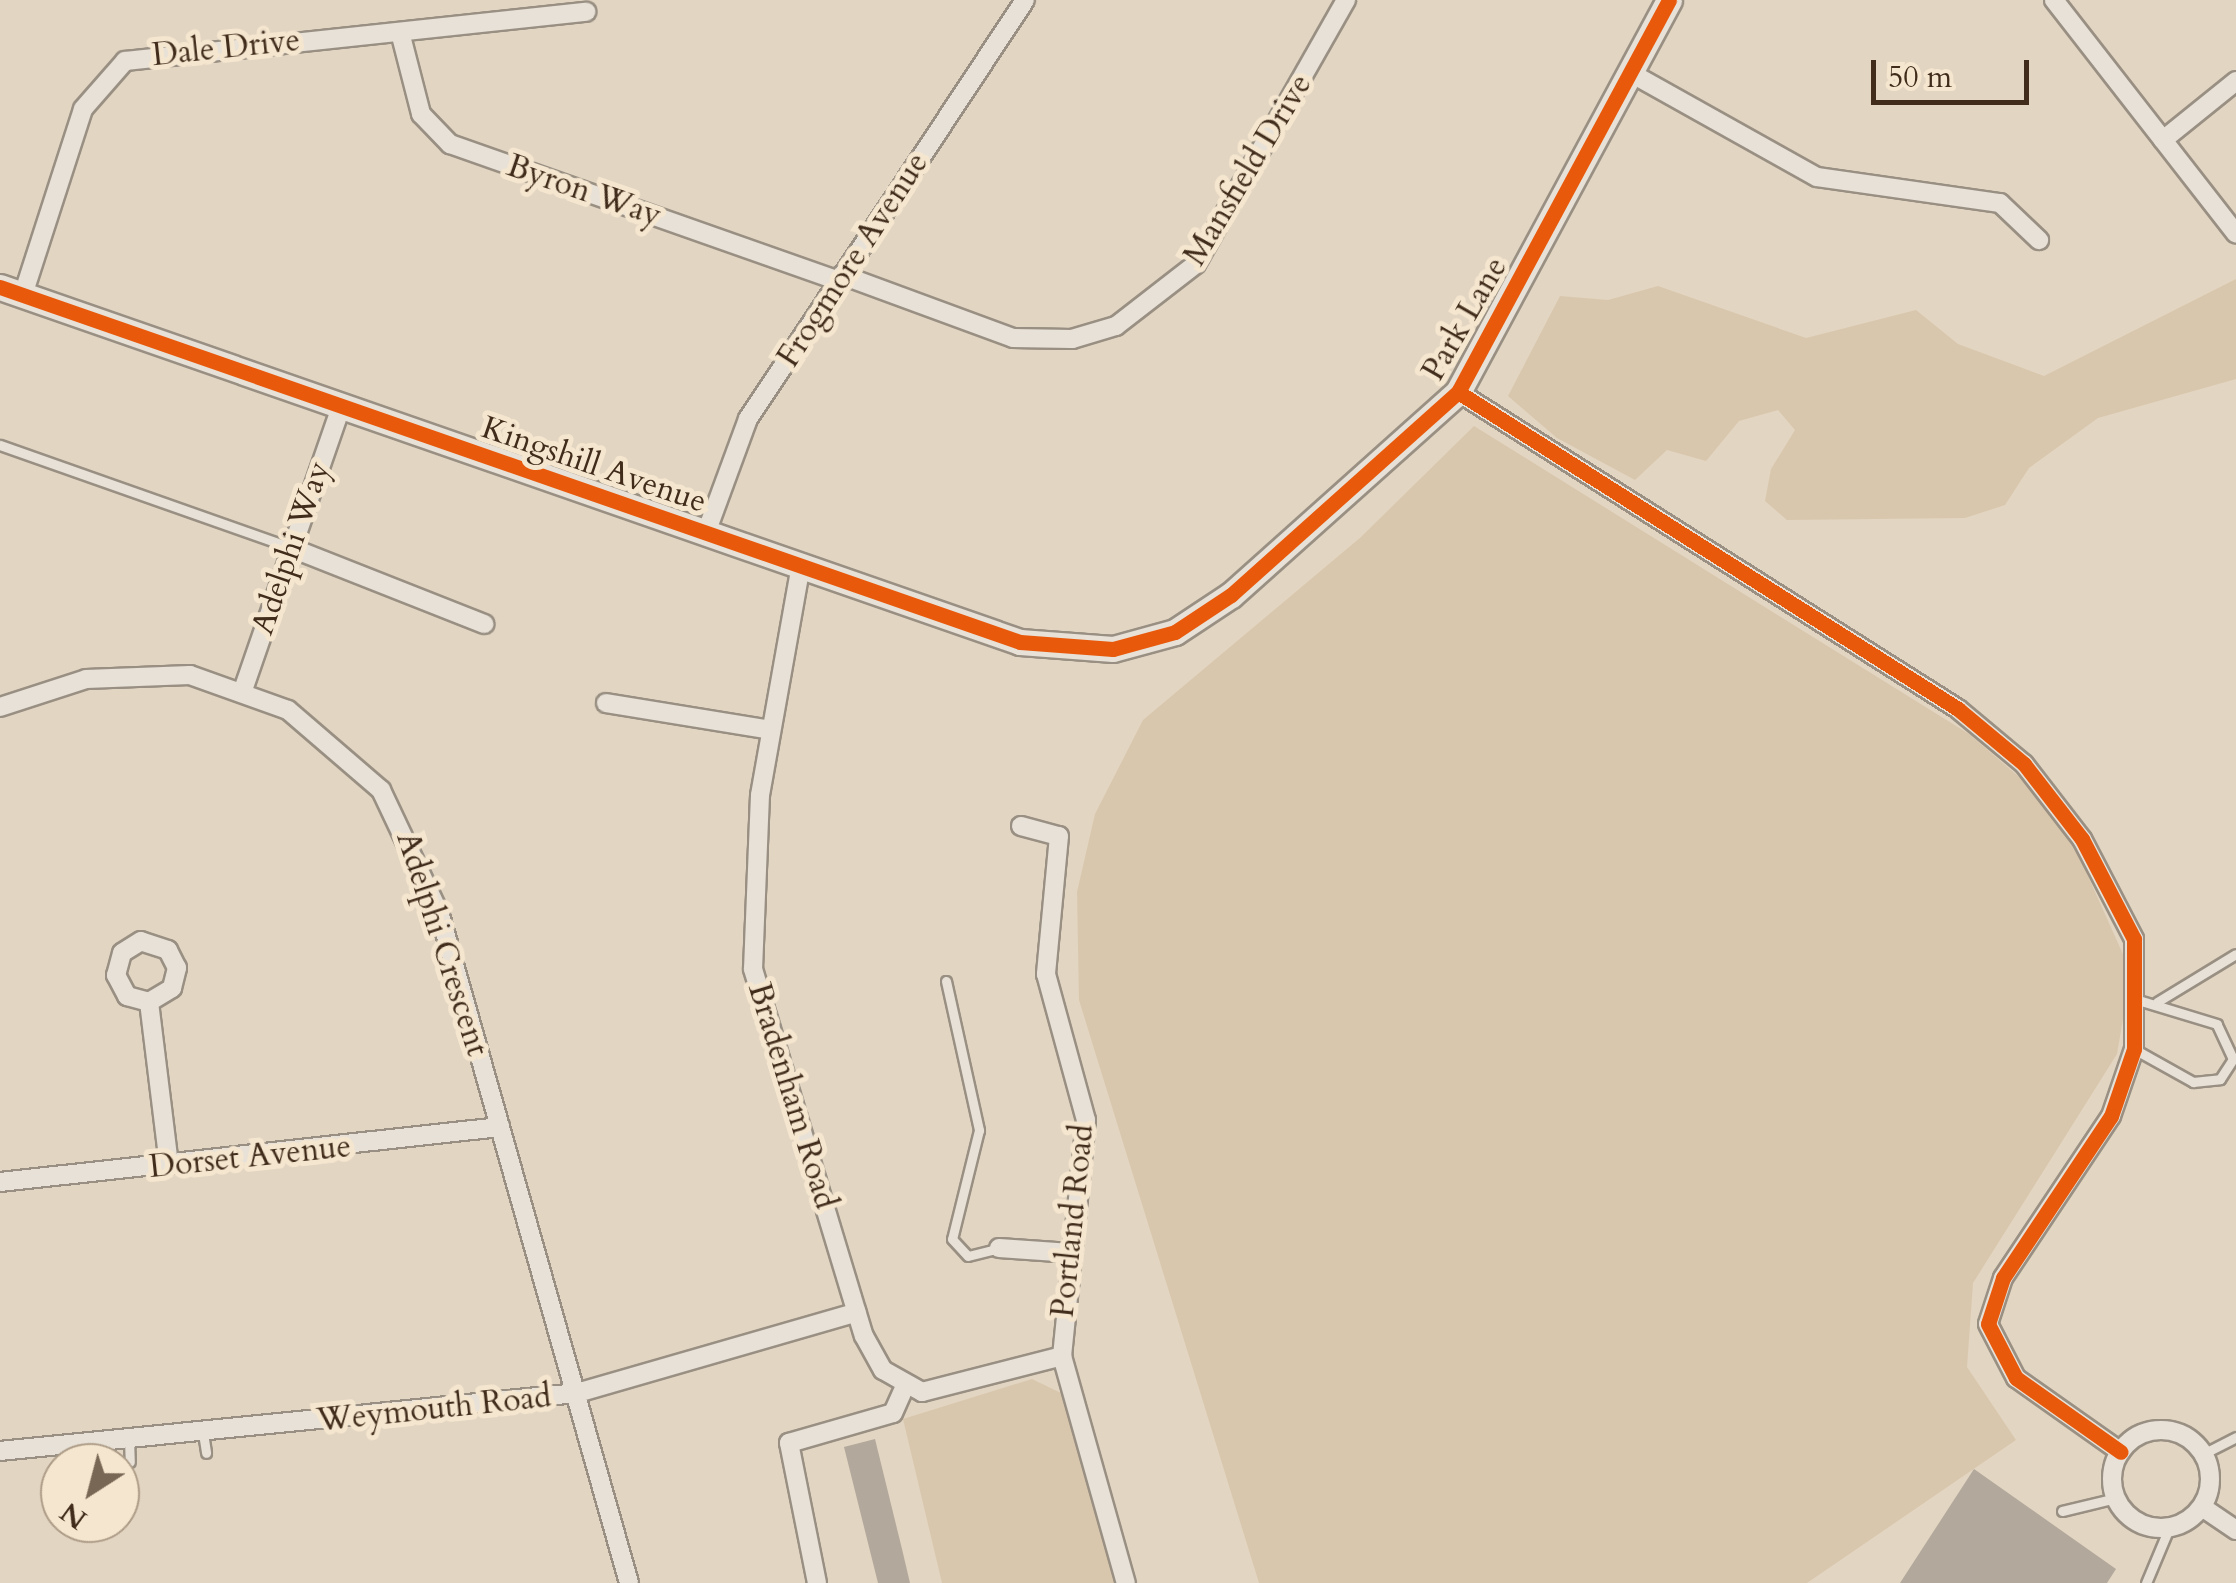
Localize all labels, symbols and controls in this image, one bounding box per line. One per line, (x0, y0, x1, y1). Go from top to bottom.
street label: Dale Drive (150, 21, 302, 75)
scale bar (1876, 40, 2034, 102)
text: 50 m (1888, 57, 1952, 98)
street label: Mansfield Drive (1176, 67, 1320, 273)
street label: Frogmore Avenue (769, 146, 937, 374)
street label: Byron Way (502, 147, 666, 235)
street label: Park Lane (1414, 250, 1516, 388)
street label: Kingshill Avenue (477, 409, 711, 521)
street label: Adelphi Way (243, 456, 339, 640)
street label: Adelphi Crescent (388, 827, 496, 1061)
street label: Bradenham Road (739, 978, 845, 1214)
street label: Portland Road (1044, 1122, 1102, 1320)
street label: Dorset Avenue (147, 1127, 353, 1187)
street label: Weymouth Road (315, 1378, 553, 1440)
north arrow (40, 1443, 140, 1543)
text: N (53, 1493, 95, 1538)

